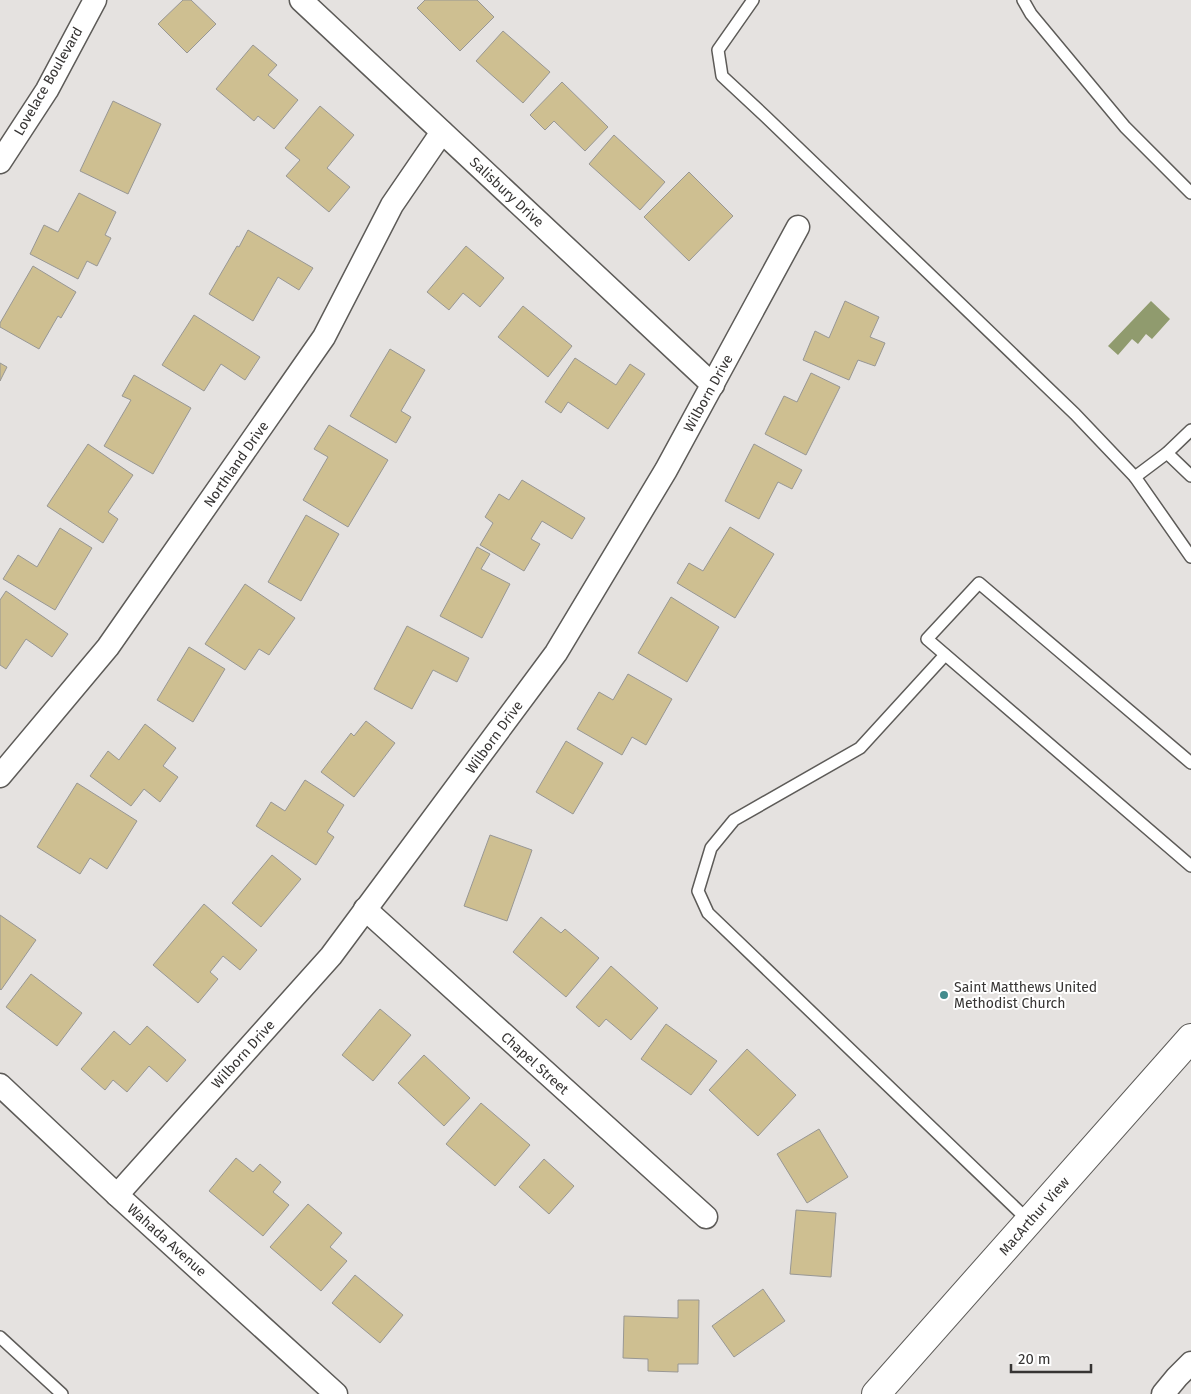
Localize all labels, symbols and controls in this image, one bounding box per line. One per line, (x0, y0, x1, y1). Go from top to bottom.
street label: Lovelace Boulevard (10, 24, 86, 139)
street label: Salisbury Drive (466, 154, 547, 231)
street label: Wilborn Drive (680, 351, 737, 435)
street label: Northland Drive (200, 418, 272, 511)
street label: Wilborn Drive (462, 697, 527, 777)
place label: Saint Matthews United Methodist Church (954, 979, 1097, 1012)
marker: Saint Matthews United Methodist Church (938, 989, 950, 1001)
street label: Wilborn Drive (208, 1017, 279, 1092)
street label: Chapel Street (497, 1029, 573, 1099)
street label: MacArthur View (996, 1174, 1073, 1259)
street label: Wahada Avenue (124, 1200, 210, 1280)
scale bar (1011, 1342, 1091, 1374)
text: 20 m (1018, 1350, 1051, 1368)

